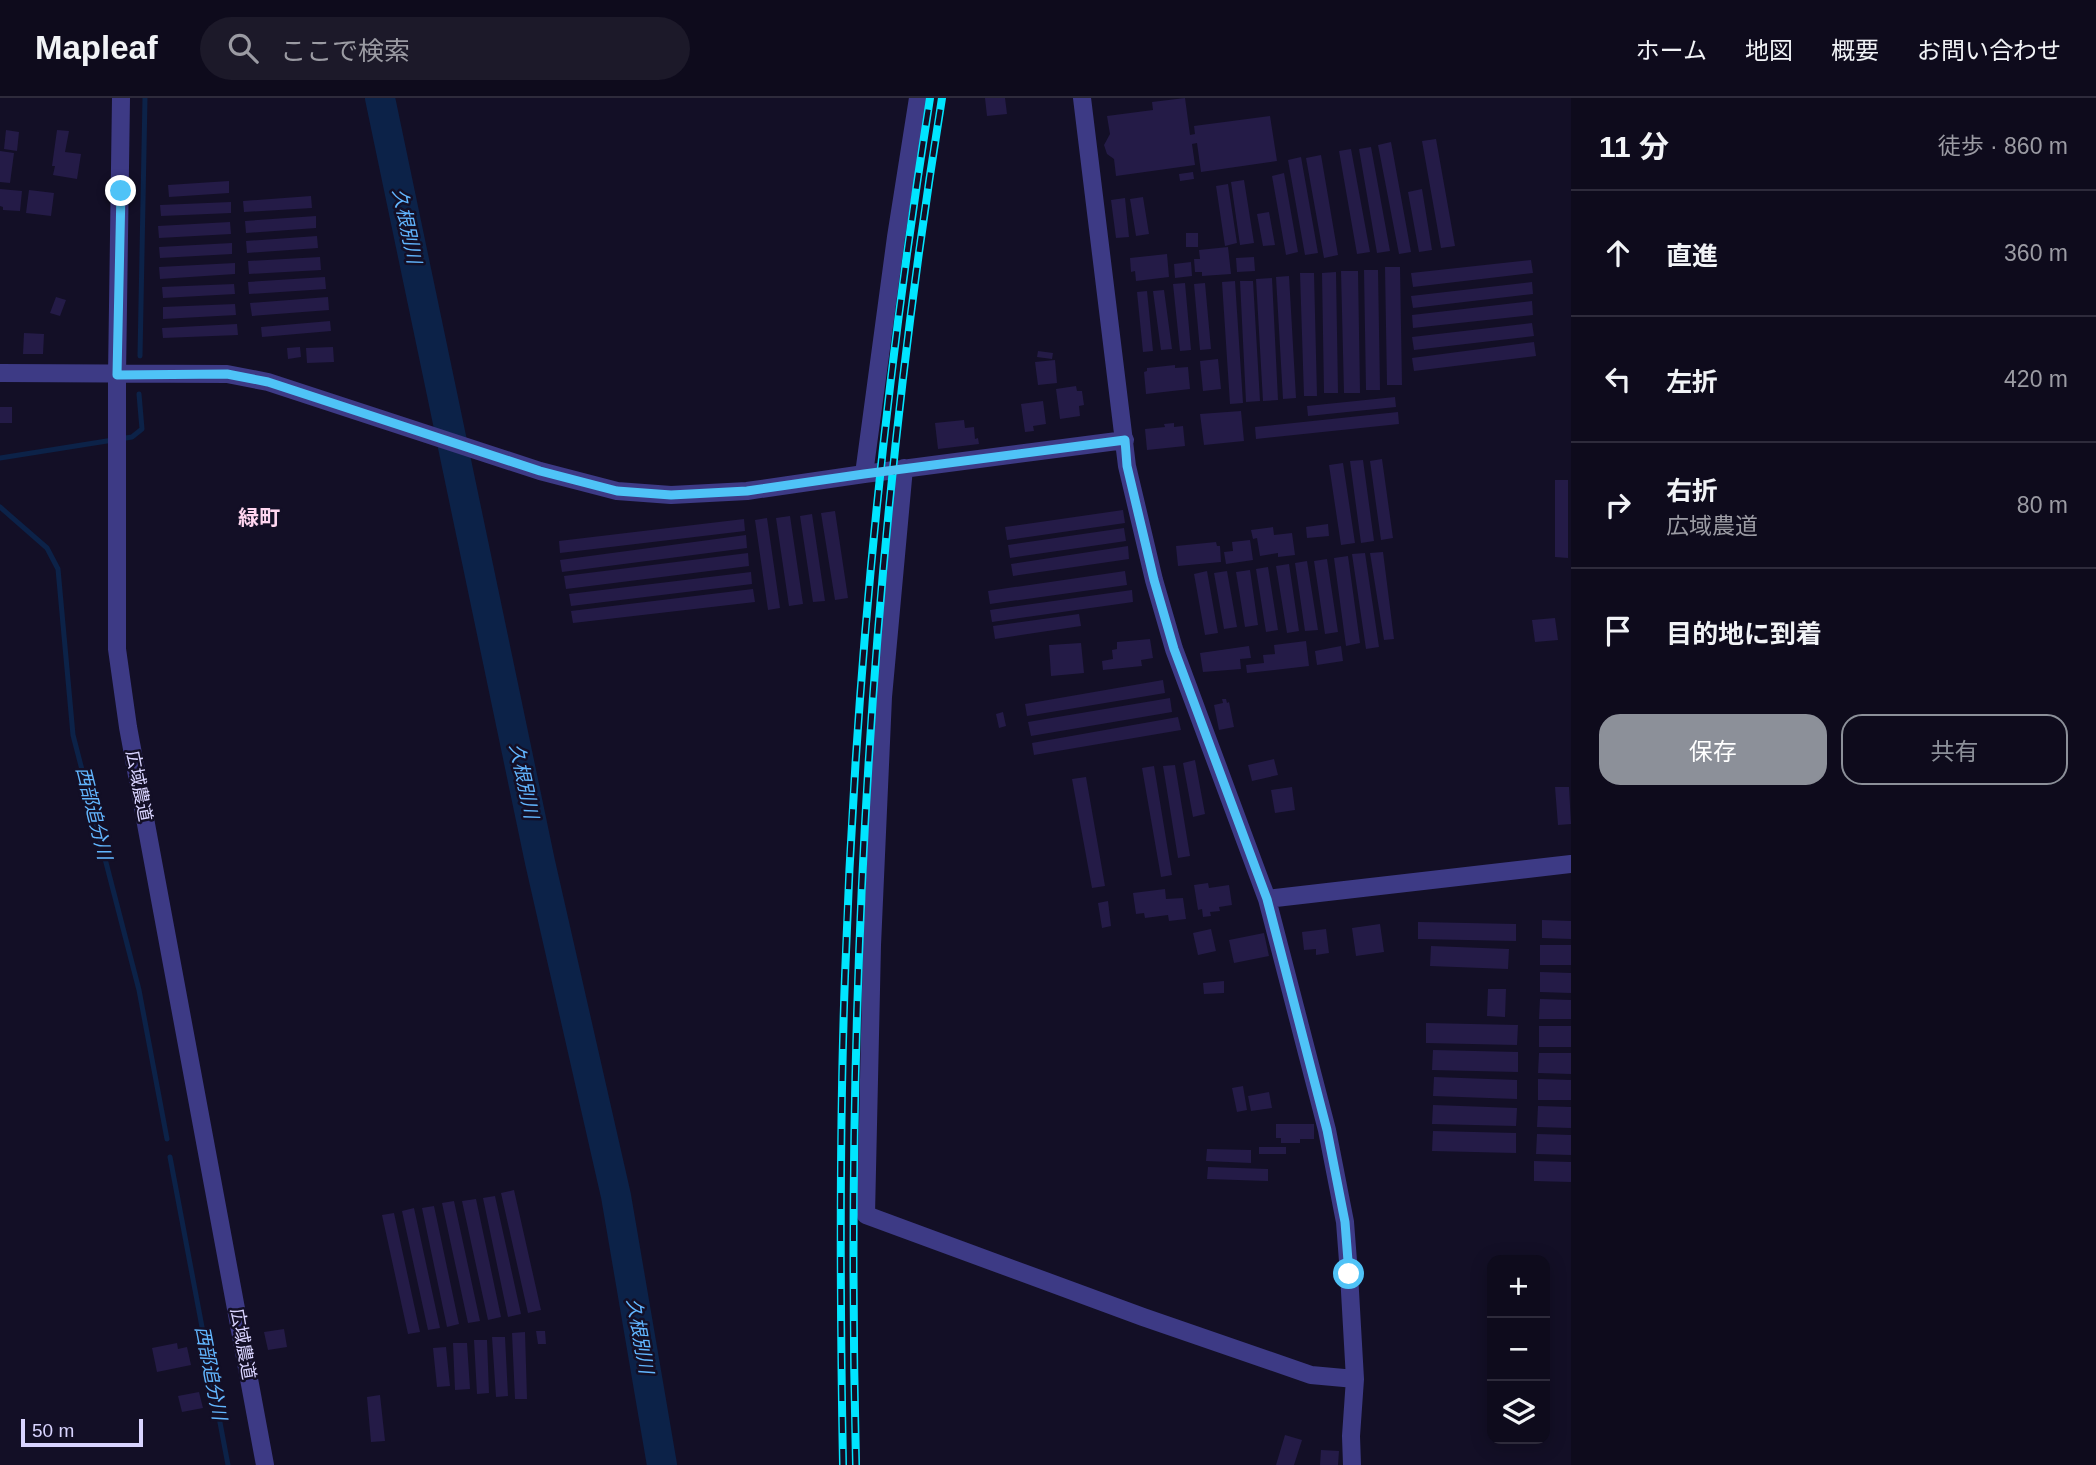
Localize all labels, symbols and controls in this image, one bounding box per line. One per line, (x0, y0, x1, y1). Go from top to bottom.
search box (200, 17, 690, 80)
text: Mapleaf (35, 29, 158, 66)
icon: search (224, 29, 262, 67)
text: ここで検索 (280, 36, 410, 66)
text: ホーム (1636, 37, 1707, 64)
text: 地図 (1745, 37, 1793, 64)
text: 概要 (1831, 37, 1879, 64)
text: お問い合わせ (1917, 37, 2061, 64)
text: 11 分 (1599, 130, 1669, 163)
text: 徒歩 · 860 m (1938, 133, 2068, 159)
route end (105, 175, 136, 206)
water label: 久根別川 (389, 187, 426, 267)
icon: ahead (1599, 234, 1637, 272)
text: 360 m (2004, 240, 2068, 266)
text: 直進 (1666, 241, 1718, 271)
icon: left (1599, 360, 1637, 398)
text: 420 m (2004, 366, 2068, 392)
text: 左折 (1666, 367, 1718, 397)
text: 右折 (1666, 476, 1718, 506)
icon: right (1599, 486, 1637, 524)
text: 80 m (2017, 492, 2068, 518)
district label: 緑町 (238, 506, 280, 529)
text: 広域農道 (1666, 513, 1758, 539)
icon: arrive (1599, 612, 1637, 650)
text: 目的地に到着 (1666, 619, 1822, 649)
button: 保存 (1599, 714, 1827, 785)
button: 共有 (1841, 714, 2068, 785)
water label: 久根別川 (506, 742, 543, 822)
street label: 広域農道 (122, 749, 156, 823)
water label: 西部追分川 (72, 764, 116, 864)
map controls (1487, 1255, 1550, 1444)
button: + (1487, 1255, 1550, 1318)
route start (1333, 1258, 1364, 1289)
water label: 久根別川 (623, 1297, 657, 1377)
street label: 広域農道 (227, 1307, 259, 1381)
button: − (1487, 1318, 1550, 1381)
water label: 西部追分川 (192, 1324, 231, 1424)
button: layers (1487, 1381, 1550, 1444)
scale bar (21, 1416, 144, 1448)
text: 50 m (32, 1420, 74, 1441)

